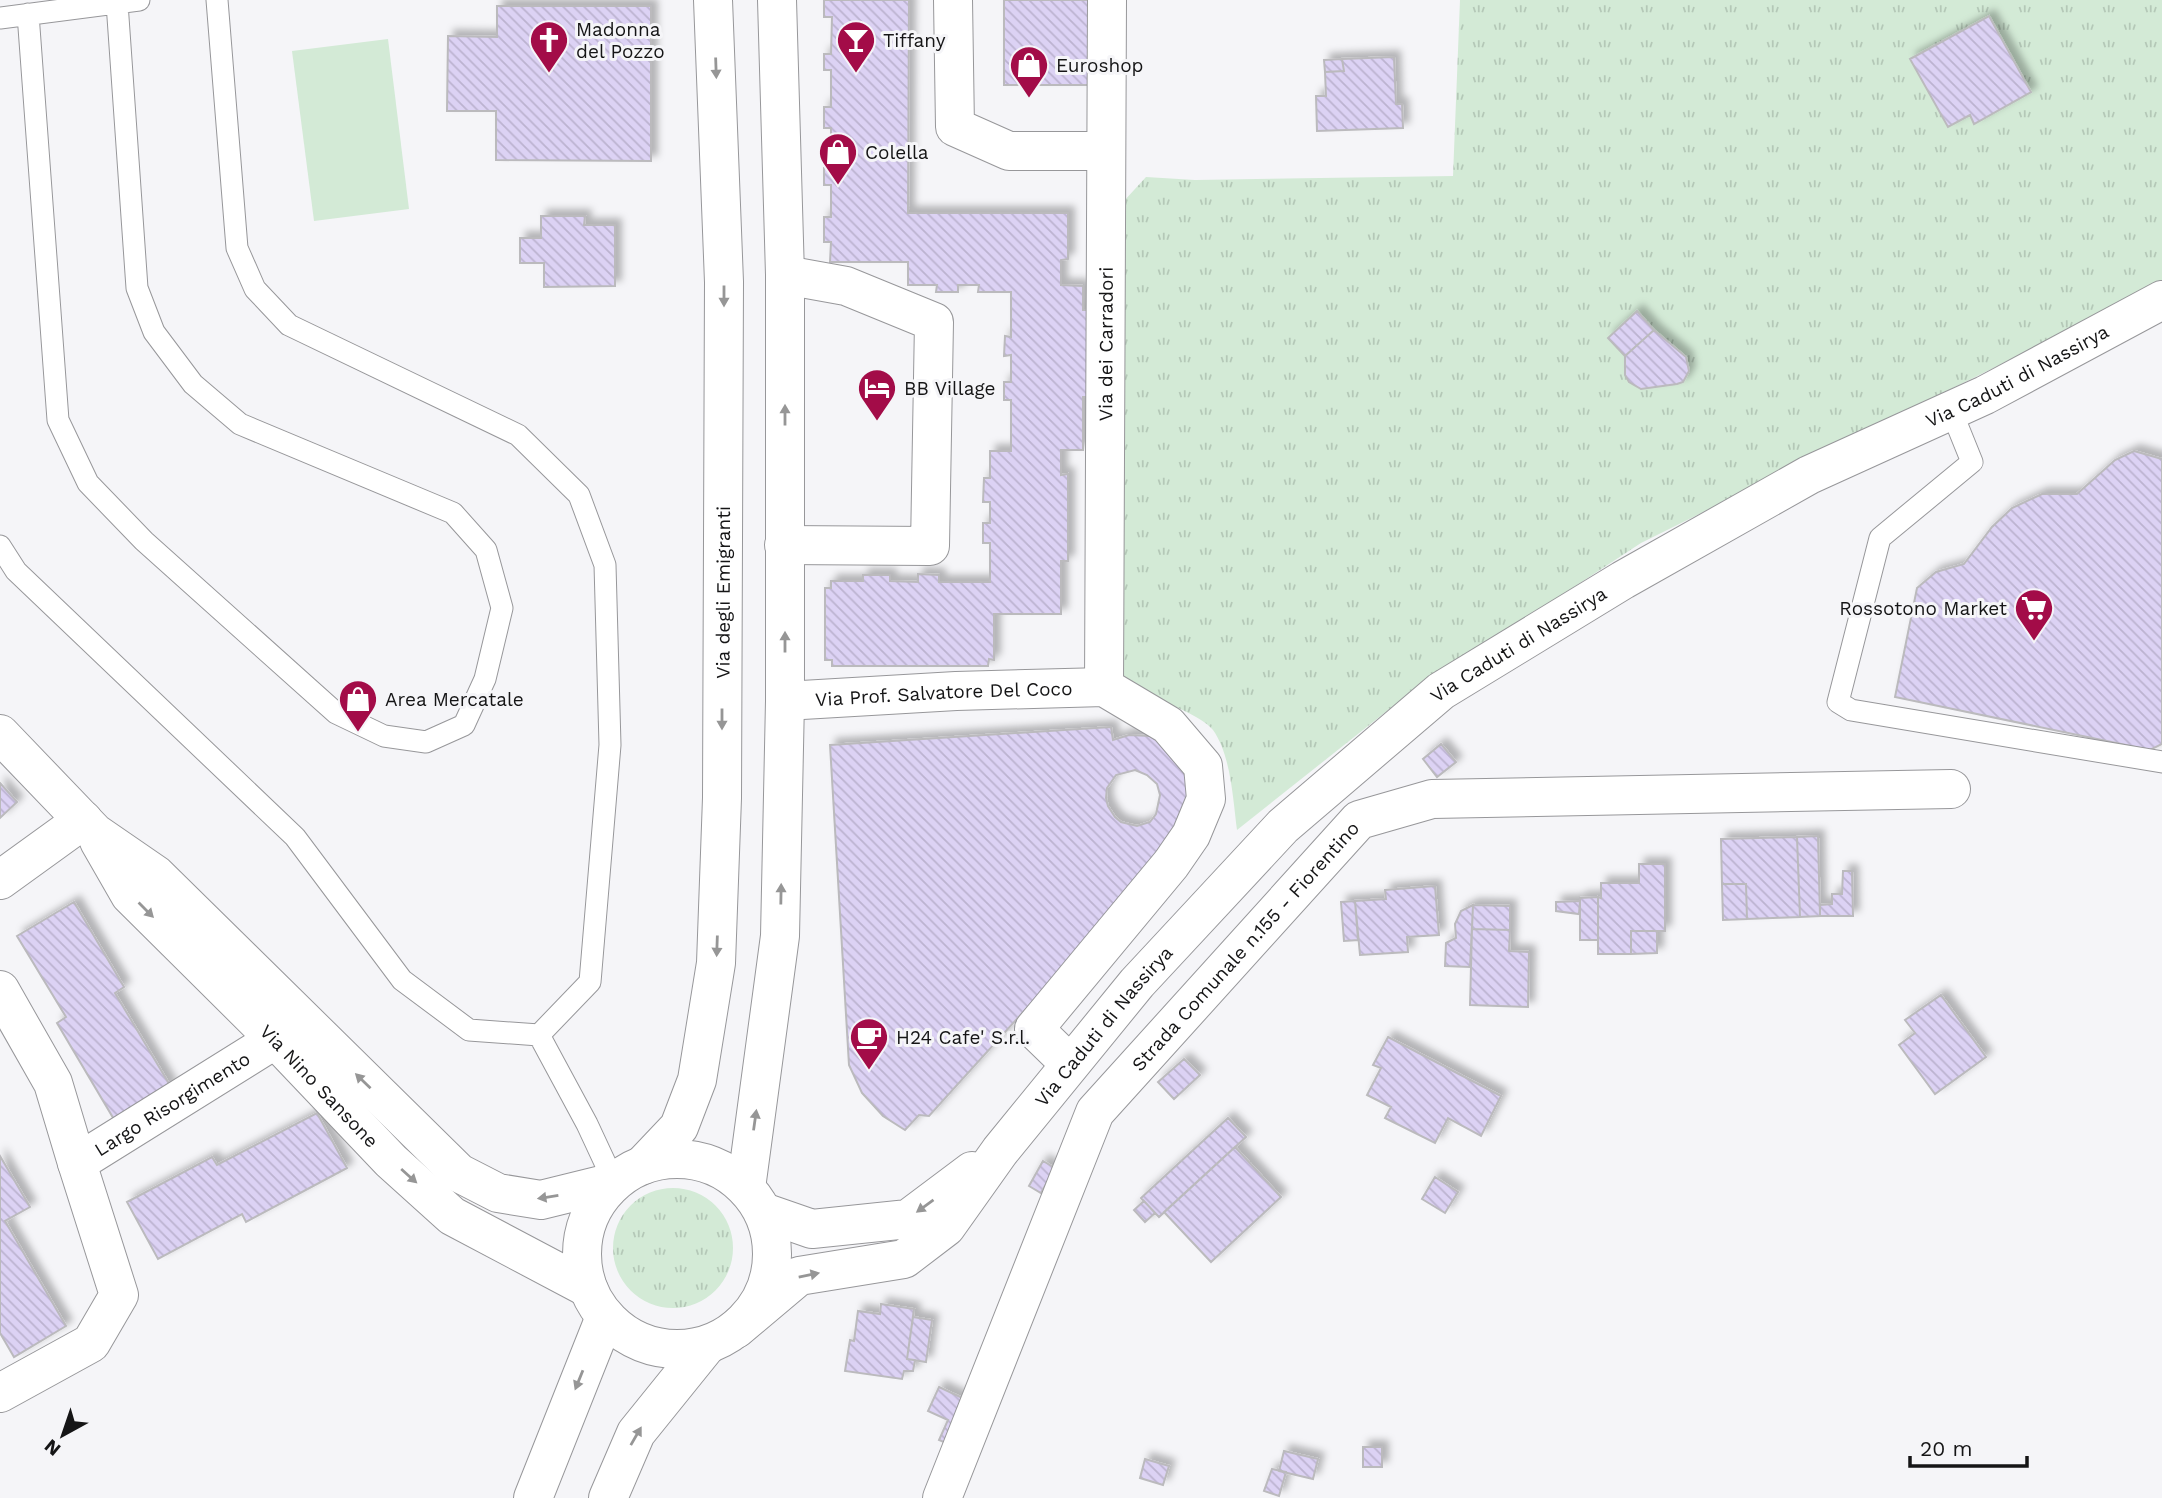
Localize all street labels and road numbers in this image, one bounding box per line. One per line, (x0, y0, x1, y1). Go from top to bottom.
street label: Via dei Carradori (1094, 267, 1117, 421)
street label: Via Caduti di Nassirya (1922, 319, 2113, 432)
street label: Via degli Emigranti (711, 506, 735, 679)
street label: Via Caduti di Nassirya (1425, 581, 1611, 707)
street label: Via Prof. Salvatore Del Coco (814, 676, 1073, 711)
street label: Strada Comunale n.155 - Fiorentino (1126, 816, 1364, 1076)
street label: Via Caduti di Nassirya (1030, 941, 1177, 1111)
street label: Via Nino Sansone (255, 1019, 383, 1152)
street label: Largo Risorgimento (90, 1047, 254, 1161)

